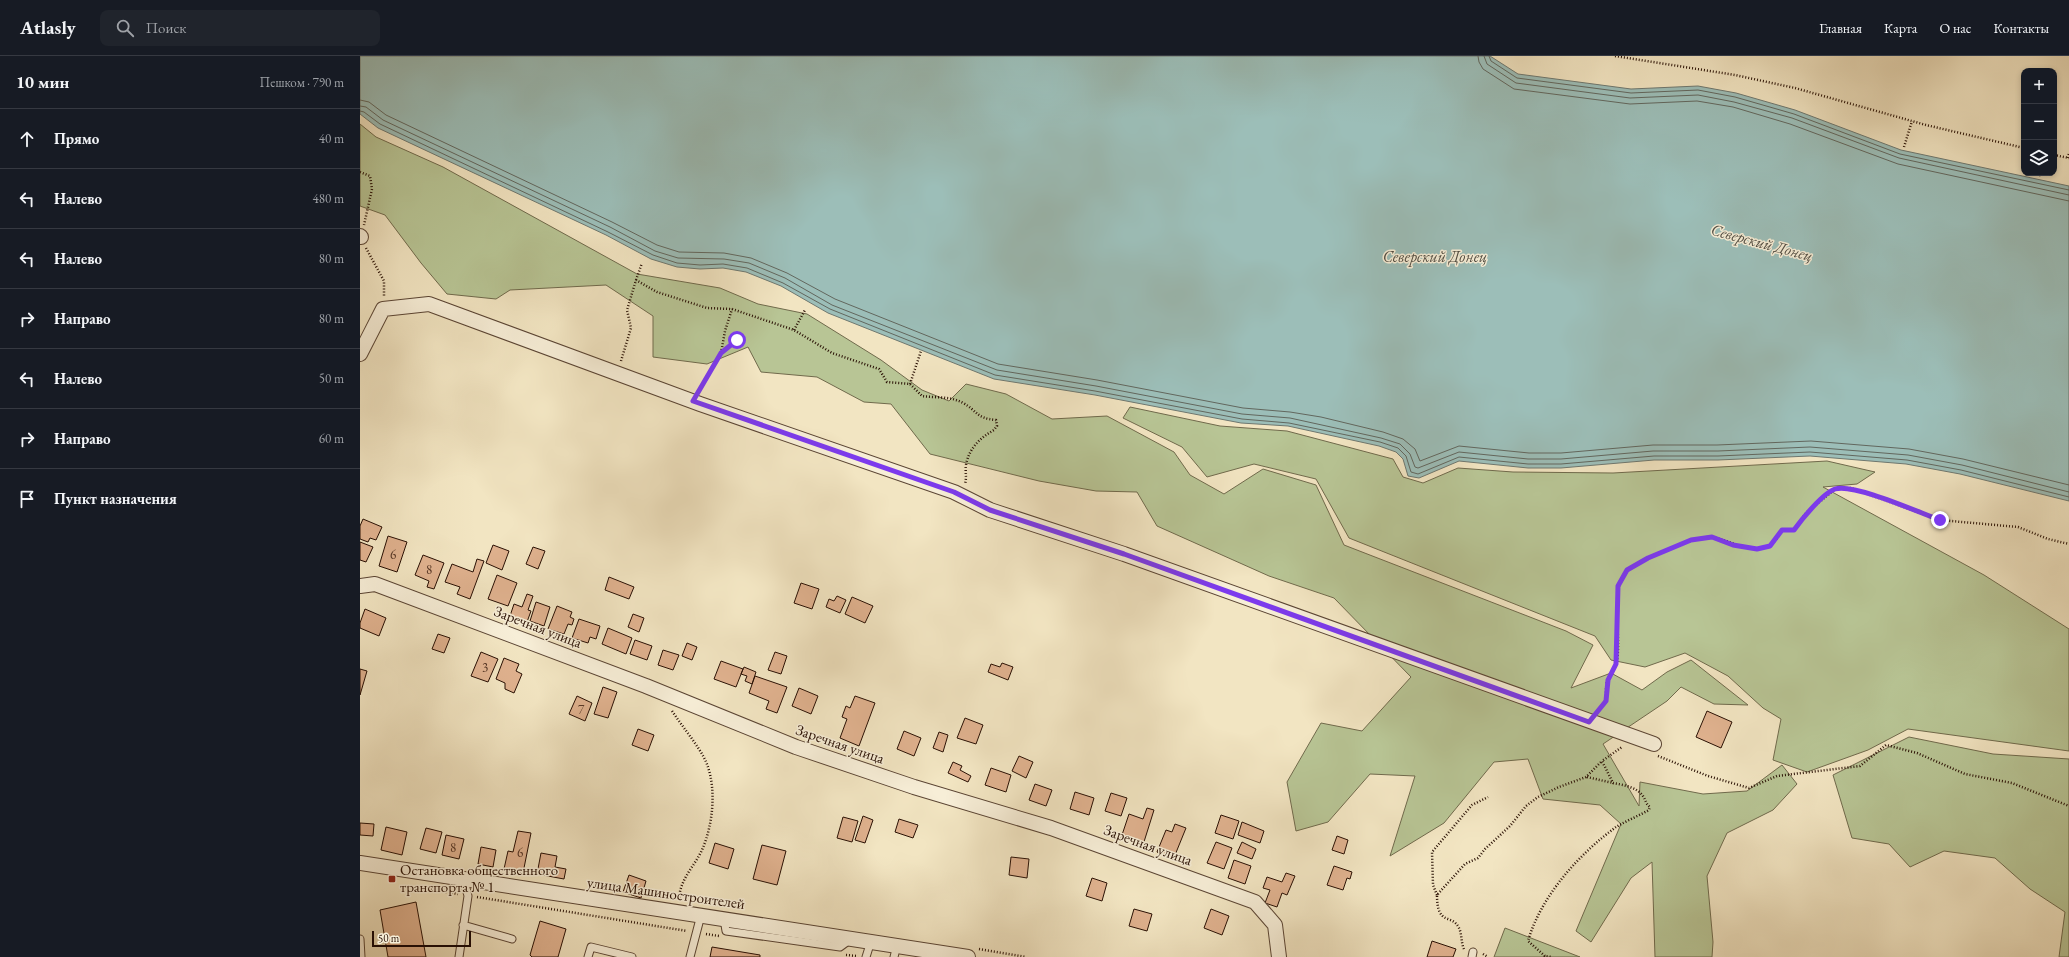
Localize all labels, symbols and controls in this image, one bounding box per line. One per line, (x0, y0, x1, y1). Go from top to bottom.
search box (100, 10, 380, 46)
text: Atlasly (20, 15, 76, 40)
icon: search (114, 17, 136, 39)
text: Поиск (146, 18, 187, 37)
text: Главная (1819, 19, 1862, 37)
text: Карта (1884, 19, 1917, 37)
text: О нас (1939, 19, 1971, 37)
text: Контакты (1993, 19, 2049, 37)
map controls (2021, 68, 2057, 176)
button: + (2021, 68, 2057, 104)
text: 10 мин (16, 71, 69, 93)
text: Пешком · 790 m (260, 74, 344, 91)
button: − (2021, 104, 2057, 140)
icon: ahead (16, 128, 38, 150)
text: Прямо (54, 129, 99, 148)
text: 40 m (319, 130, 344, 147)
button: layers (2021, 140, 2057, 176)
icon: left (16, 188, 38, 210)
text: Налево (54, 189, 102, 208)
text: 480 m (313, 190, 344, 207)
water label: Северский Донец (1709, 219, 1815, 266)
water label: Северский Донец (1383, 246, 1487, 267)
icon: left (16, 248, 38, 270)
text: Налево (54, 249, 102, 268)
text: 80 m (319, 250, 344, 267)
icon: right (16, 308, 38, 330)
text: Направо (54, 309, 111, 328)
text: 80 m (319, 310, 344, 327)
route start (728, 331, 746, 349)
icon: left (16, 368, 38, 390)
text: Налево (54, 369, 102, 388)
text: 50 m (319, 370, 344, 387)
icon: right (16, 428, 38, 450)
text: Направо (54, 429, 111, 448)
text: 60 m (319, 430, 344, 447)
icon: arrive (16, 488, 38, 510)
text: Пункт назначения (54, 489, 177, 508)
route end (1931, 511, 1949, 529)
house number: 6 (390, 546, 396, 563)
house number: 8 (426, 561, 432, 578)
street label: Заречная улица (492, 601, 585, 652)
house number: 3 (482, 659, 488, 676)
house number: 7 (578, 701, 585, 718)
street label: Заречная улица (793, 719, 887, 768)
street label: Заречная улица (1101, 820, 1195, 869)
house number: 8 (450, 839, 456, 856)
house number: 6 (517, 844, 523, 861)
place label: Остановка общественного транспорта № 1 (400, 860, 558, 896)
street label: улица Машиностроителей (586, 872, 746, 913)
marker: Остановка общественного транспорта № 1 (387, 874, 397, 884)
scale bar (372, 929, 471, 948)
text: 50 m (378, 931, 399, 945)

